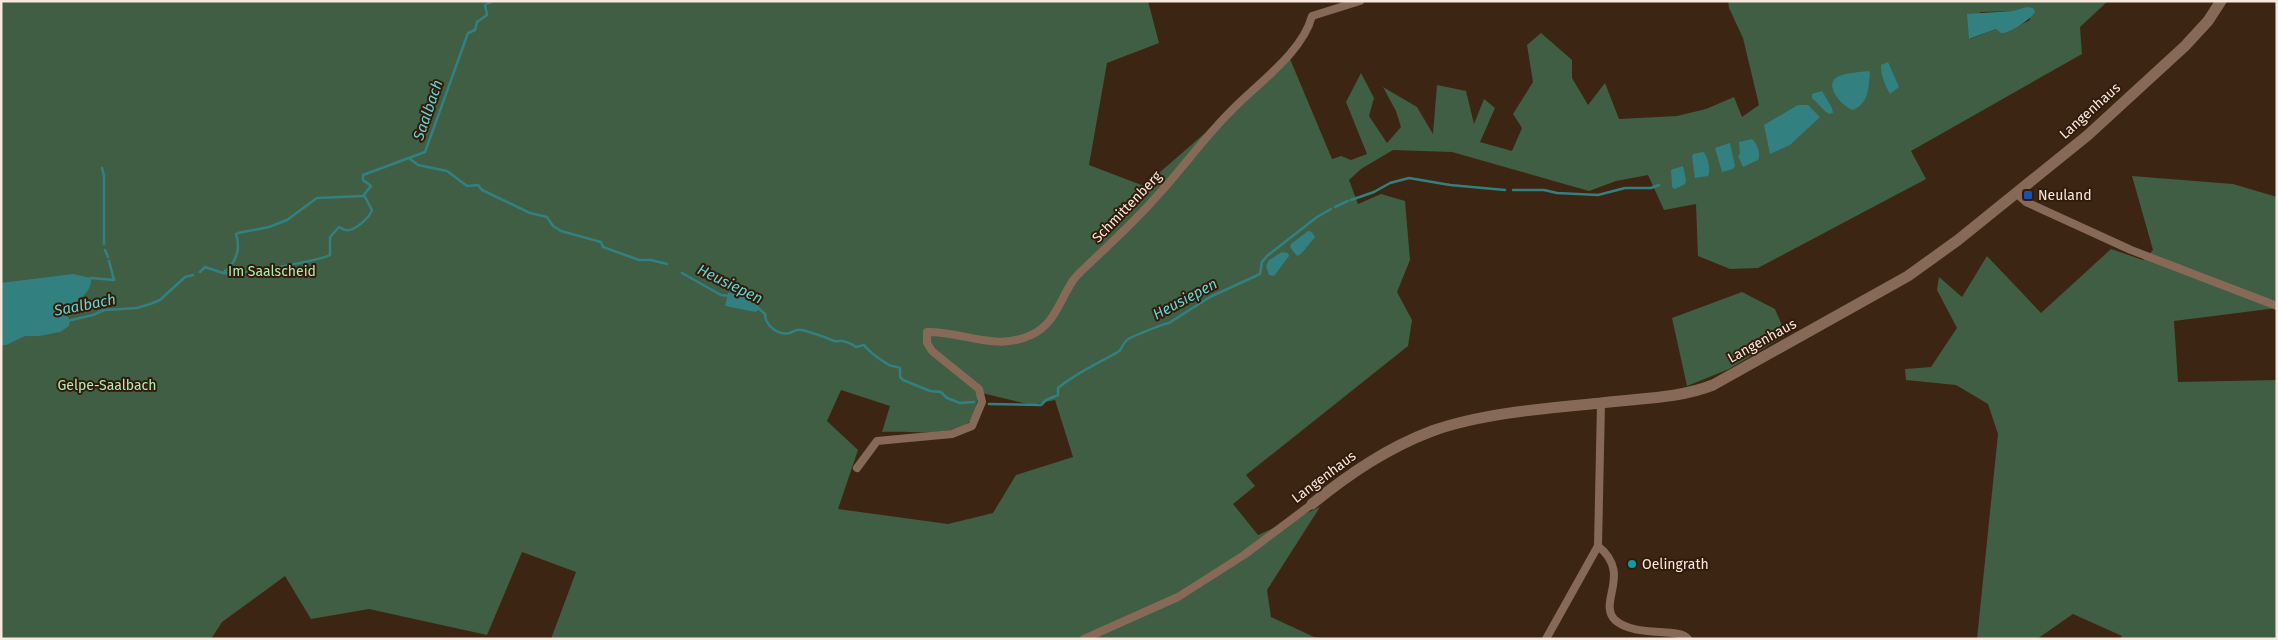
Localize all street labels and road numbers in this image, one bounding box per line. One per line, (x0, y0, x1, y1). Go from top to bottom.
street label: Langenhaus (2056, 79, 2124, 143)
street label: Schmittenberg (1089, 167, 1166, 246)
street label: Langenhaus (1725, 315, 1800, 367)
street label: Langenhaus (1289, 447, 1360, 507)

